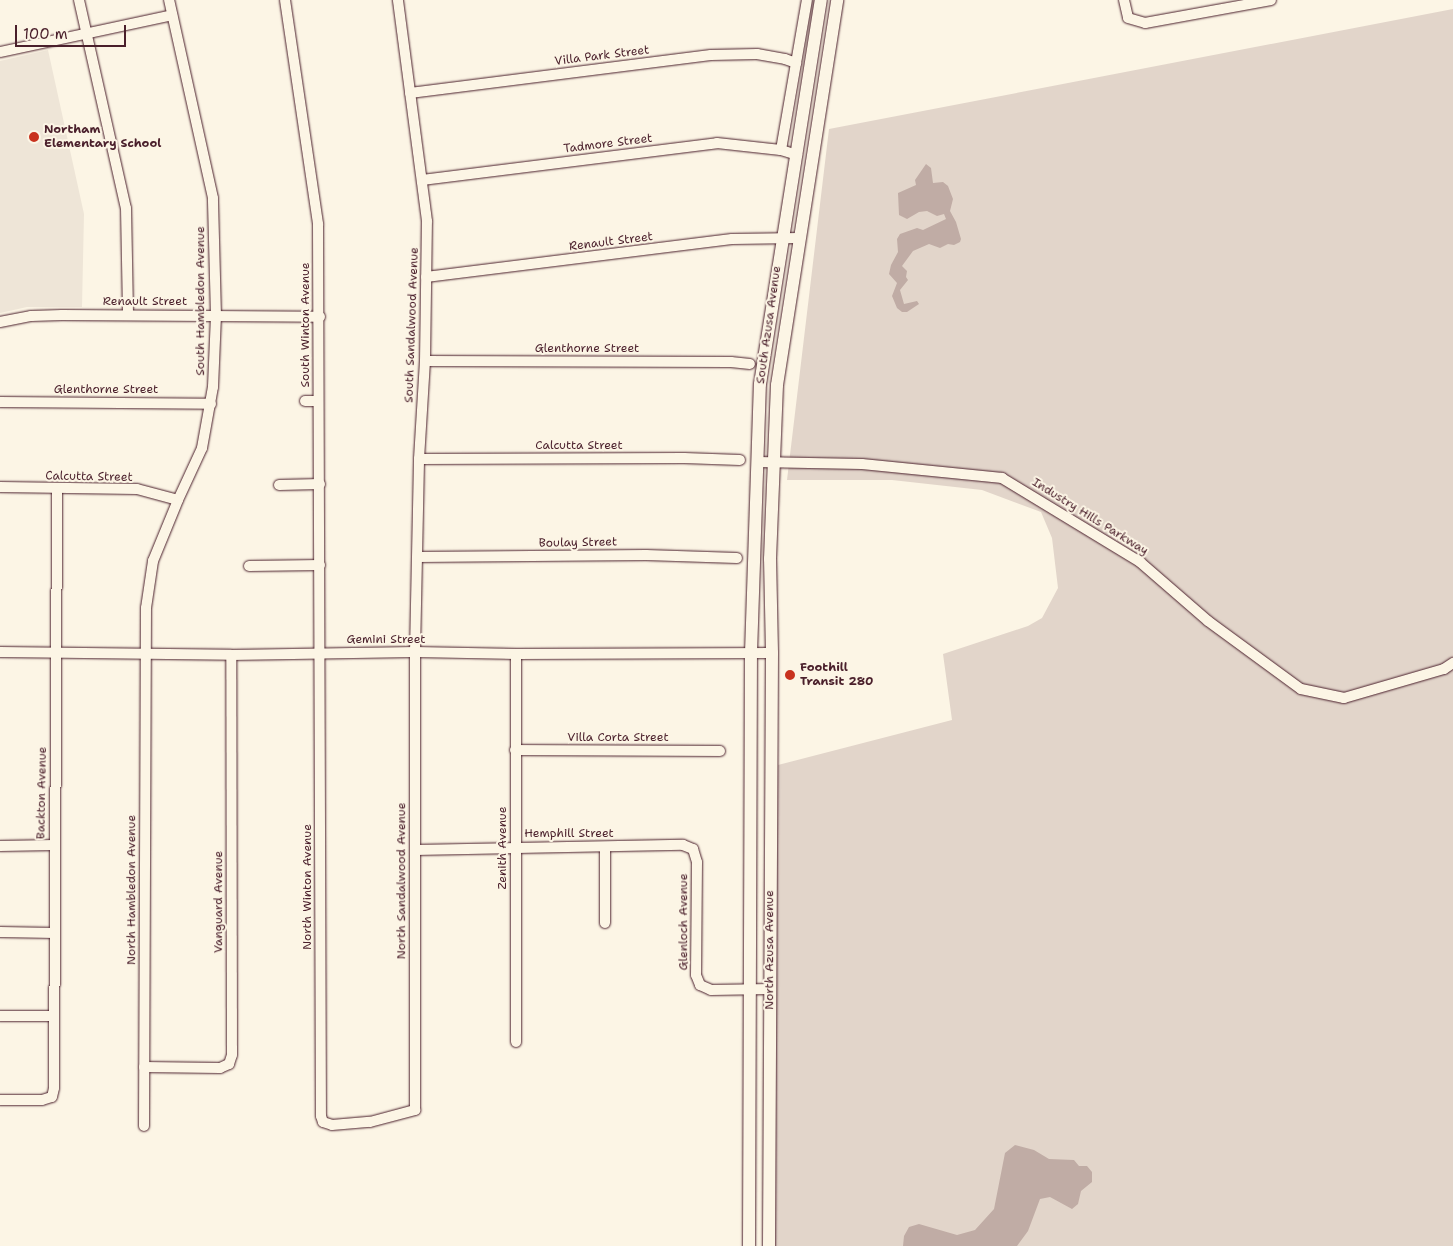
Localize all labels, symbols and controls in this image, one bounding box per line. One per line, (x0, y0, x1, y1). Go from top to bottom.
scale bar (18, 15, 129, 47)
text: 100 m (23, 24, 68, 44)
street label: Villa Park Street (554, 43, 650, 69)
place label: Northam Elementary School (44, 123, 161, 151)
marker: Northam Elementary School (28, 131, 40, 143)
street label: Tadmore Street (563, 131, 653, 157)
street label: South Hambledon Avenue (194, 226, 208, 376)
street label: Renault Street (568, 230, 654, 254)
street label: South Sandalwood Avenue (402, 247, 422, 403)
street label: South Winton Avenue (299, 262, 313, 388)
street label: South Azusa Avenue (754, 265, 784, 385)
street label: Renault Street (103, 295, 187, 309)
street label: Glenthorne Street (535, 342, 639, 356)
street label: Glenthorne Street (54, 383, 158, 397)
street label: Calcutta Street (535, 439, 623, 453)
street label: Calcutta Street (45, 469, 133, 485)
street label: Industry Hills Parkway (1029, 475, 1151, 559)
street label: Boulay Street (539, 535, 617, 551)
street label: Gemini Street (346, 633, 426, 647)
place label: Foothill Transit 280 (800, 661, 874, 689)
marker: Foothill Transit 280 (784, 669, 796, 681)
street label: Villa Corta Street (567, 731, 669, 745)
street label: Backton Avenue (34, 747, 50, 839)
street label: North Sandalwood Avenue (395, 803, 409, 959)
street label: Zenith Avenue (496, 806, 510, 890)
street label: North Hambledon Avenue (125, 815, 139, 965)
street label: North Winton Avenue (301, 824, 315, 950)
street label: Hemphill Street (524, 827, 614, 841)
street label: Vanguard Avenue (212, 851, 226, 953)
street label: Glenloch Avenue (677, 873, 691, 971)
street label: North Azusa Avenue (763, 890, 777, 1010)

